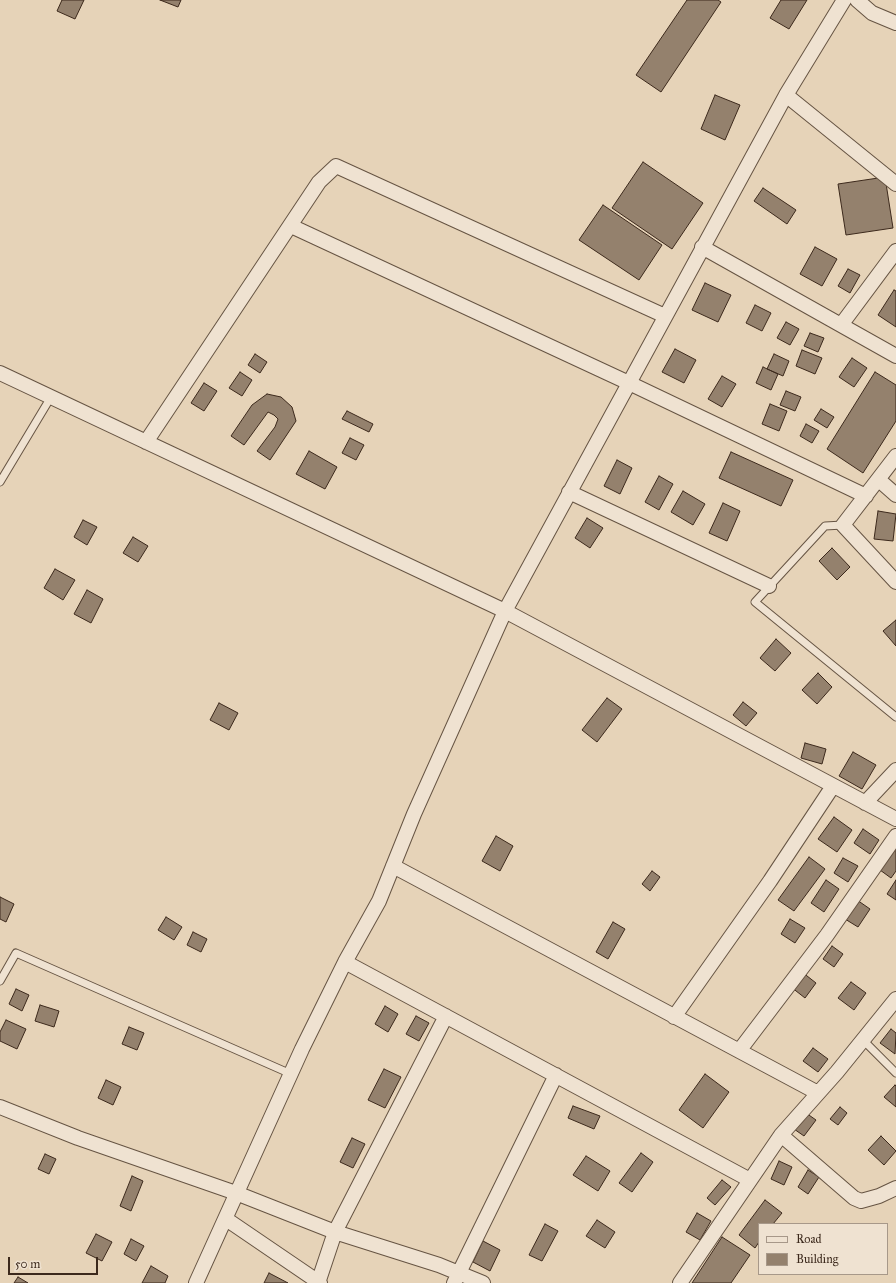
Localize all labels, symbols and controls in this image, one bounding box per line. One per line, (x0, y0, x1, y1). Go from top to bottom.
legend (758, 1223, 888, 1275)
text: Road (796, 1232, 822, 1246)
scale bar (10, 1249, 100, 1275)
text: Building (796, 1252, 838, 1266)
text: 50 m (15, 1257, 40, 1271)

